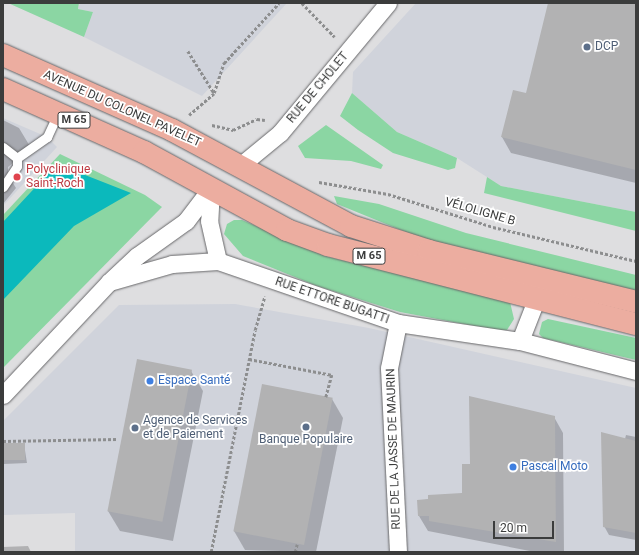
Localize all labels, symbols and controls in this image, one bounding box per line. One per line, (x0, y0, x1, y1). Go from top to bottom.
place label: DCP (595, 40, 618, 54)
marker: DCP (582, 42, 592, 52)
street label: RUE DE CHOLET (284, 50, 352, 126)
street label: AVENUE DU COLONEL PAVELET (41, 68, 203, 150)
road number: M 65 (57, 111, 91, 129)
place label: Polyclinique Saint-Roch (26, 163, 90, 191)
marker: Polyclinique Saint-Roch (11, 171, 23, 183)
street label: VÉLOLIGNE B (443, 195, 517, 229)
road number: M 65 (352, 247, 386, 265)
street label: RUE ETTORE BUGATTI (273, 275, 391, 327)
street label: RUE DE LA JASSE DE MAURIN (384, 368, 404, 530)
place label: Espace Santé (158, 374, 230, 388)
marker: Espace Santé (145, 376, 155, 386)
place label: Agence de Services et de Paiement (143, 414, 248, 442)
marker: Banque Populaire (301, 422, 311, 432)
marker: Agence de Services et de Paiement (130, 423, 140, 433)
place label: Banque Populaire (259, 433, 353, 447)
place label: Pascal Moto (521, 460, 588, 474)
marker: Pascal Moto (508, 462, 518, 472)
scale bar (495, 513, 556, 539)
text: 20 m (500, 521, 527, 535)

